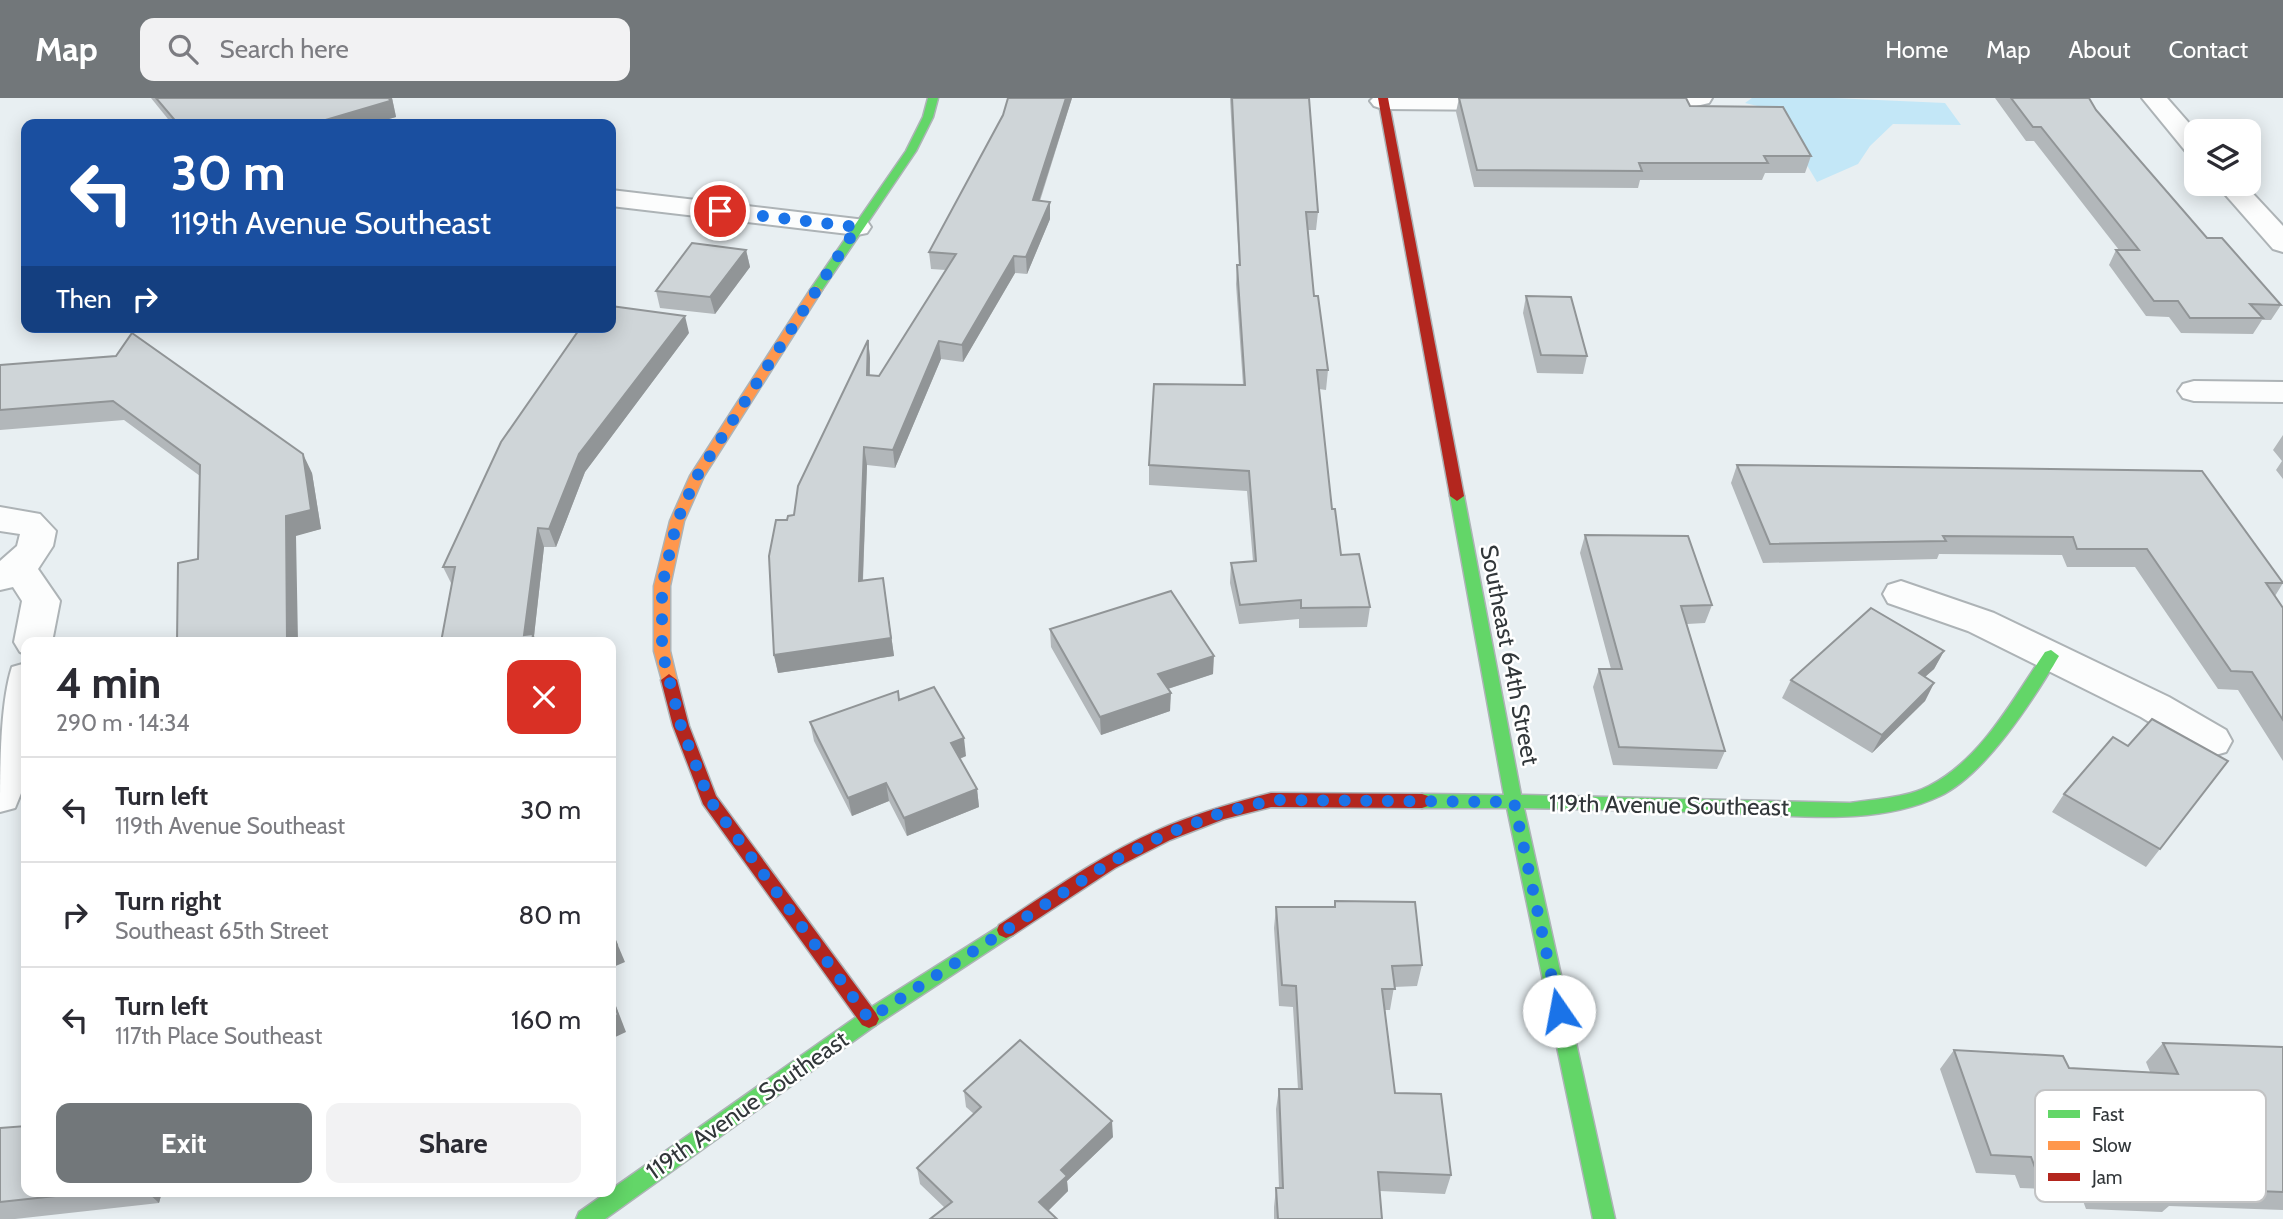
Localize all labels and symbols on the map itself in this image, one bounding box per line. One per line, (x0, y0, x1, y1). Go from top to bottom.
pin (690, 181, 750, 241)
street label: Southeast 64th Street (1474, 542, 1546, 768)
street label: 119th Avenue Southeast (1549, 788, 1789, 822)
position arrow (1522, 974, 1596, 1048)
street label: 119th Avenue Southeast (640, 1024, 854, 1186)
legend (2035, 1090, 2266, 1202)
text: Fast (2092, 1103, 2125, 1126)
text: Slow (2092, 1134, 2132, 1157)
text: Jam (2091, 1166, 2122, 1189)

